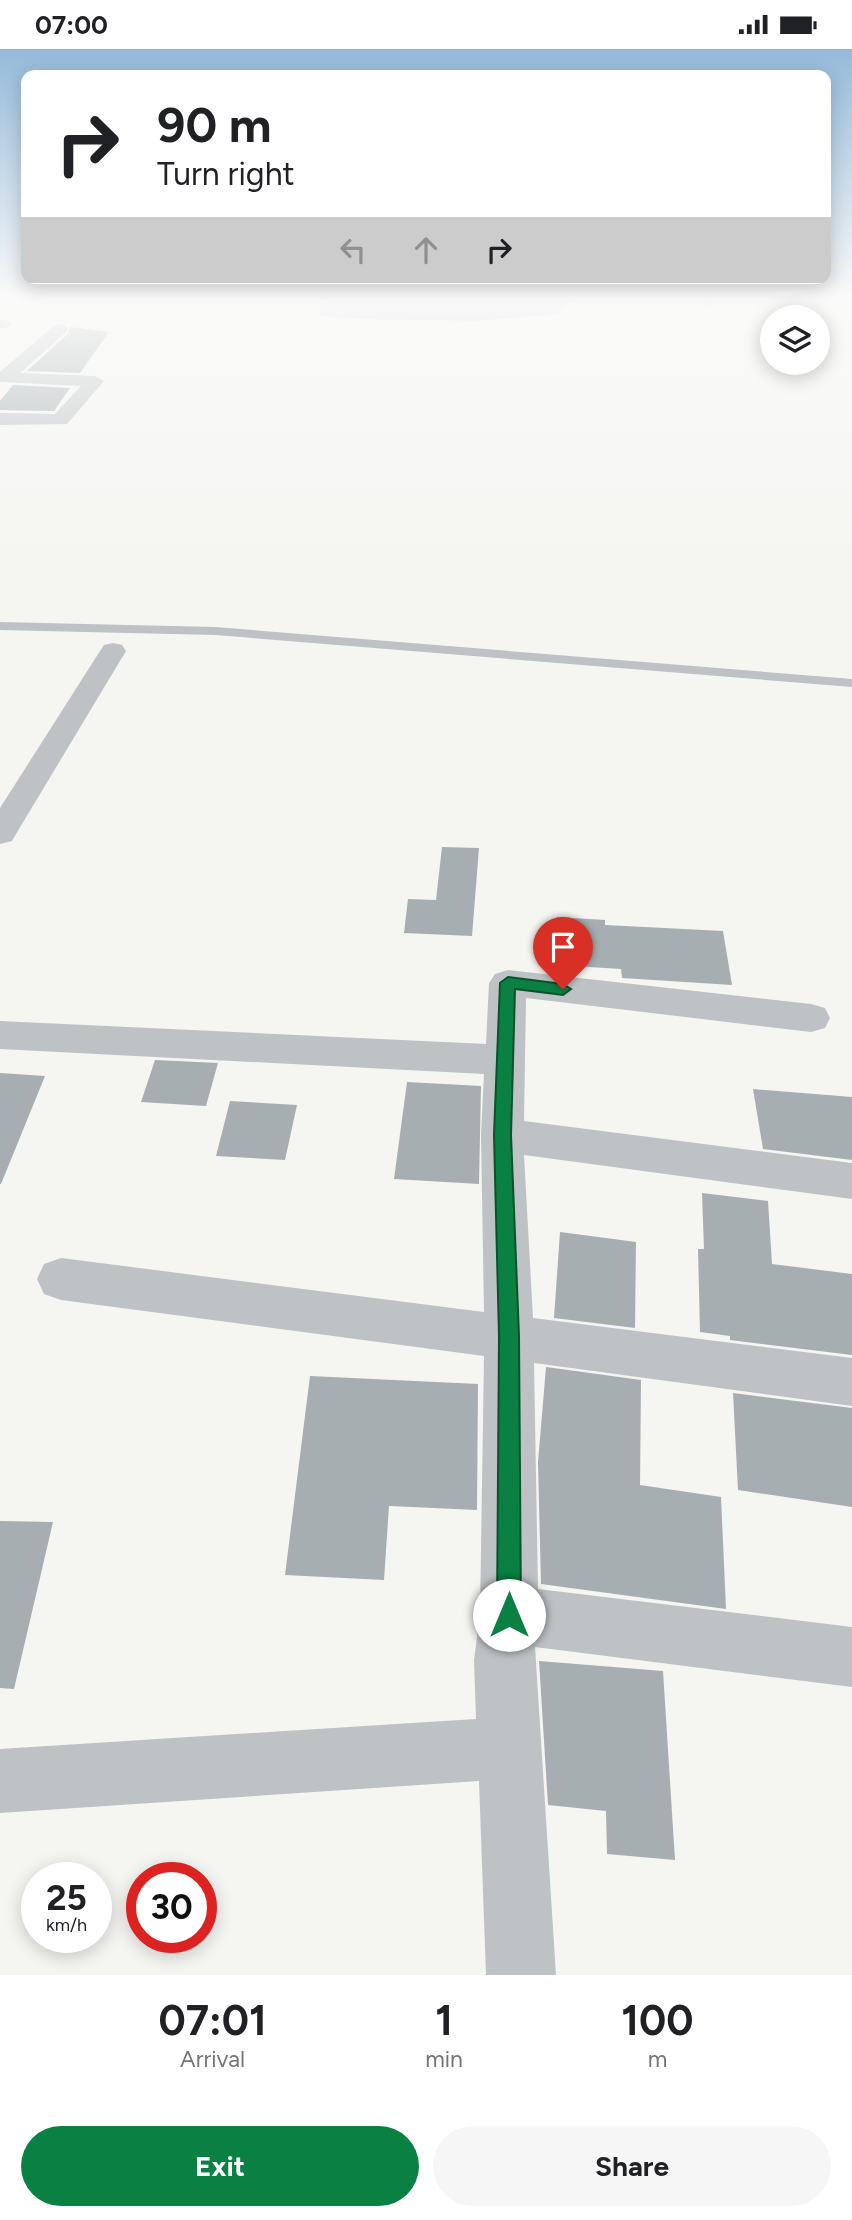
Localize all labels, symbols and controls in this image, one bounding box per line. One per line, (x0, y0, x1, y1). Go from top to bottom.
text: 07:00 (35, 9, 108, 41)
text: 90 m (157, 95, 272, 154)
icon: right (42, 98, 133, 189)
text: Turn right (157, 155, 295, 193)
icon: left (334, 231, 372, 269)
icon: ahead (407, 231, 445, 269)
icon: right (480, 231, 518, 269)
map controls (760, 305, 830, 375)
button: layers (760, 305, 830, 375)
pin (533, 917, 593, 989)
icon: arrive (544, 928, 582, 966)
position arrow (472, 1578, 546, 1652)
speed limit sign: 30 (126, 1862, 217, 1953)
text: 25 (46, 1877, 87, 1919)
text: km/h (46, 1914, 87, 1936)
text: 07:01 (158, 1995, 267, 2046)
text: 1 (435, 1995, 453, 2046)
text: 100 (621, 1995, 694, 2046)
text: Arrival (180, 2045, 245, 2073)
text: min (425, 2045, 463, 2073)
text: m (648, 2045, 667, 2073)
button: Exit (21, 2126, 419, 2206)
button: Share (433, 2126, 831, 2206)

